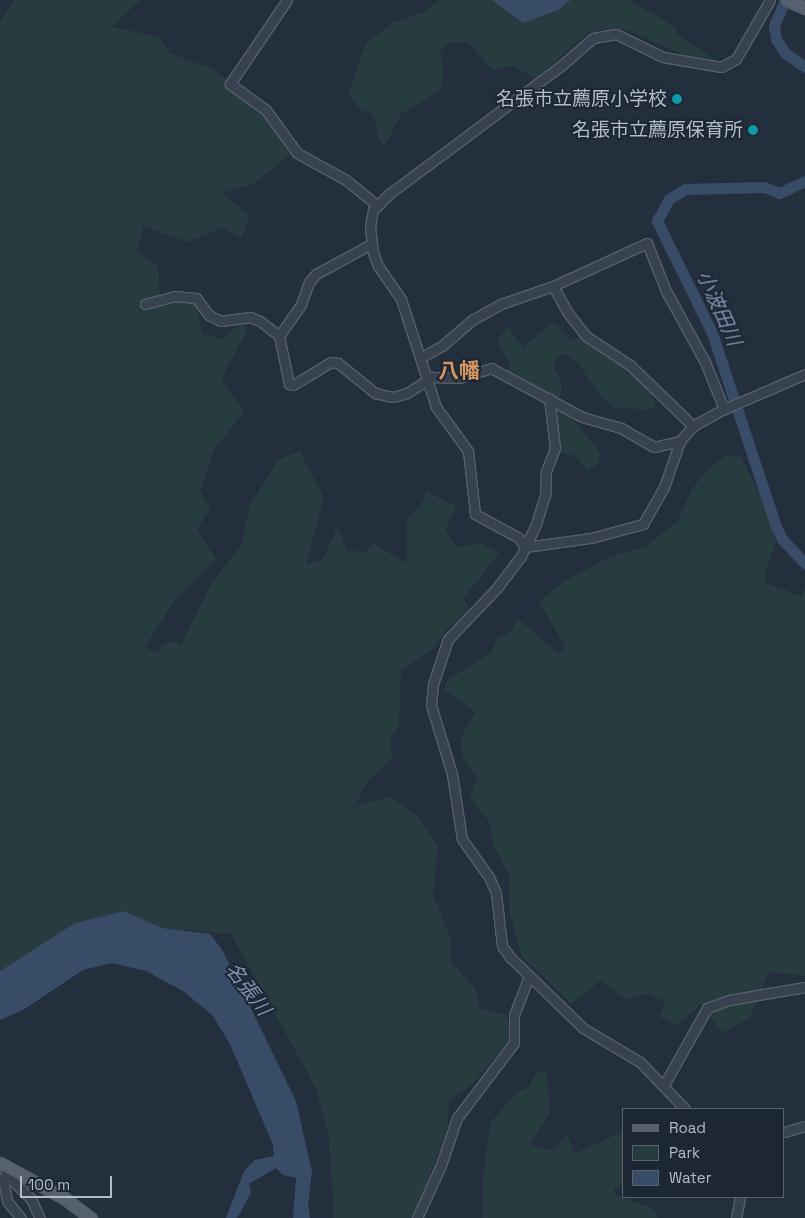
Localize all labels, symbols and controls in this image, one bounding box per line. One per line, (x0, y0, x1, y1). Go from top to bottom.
place label: 名張市立薦原小学校 (496, 88, 667, 110)
marker: 名張市立薦原小学校 (671, 93, 683, 105)
place label: 名張市立薦原保育所 (572, 119, 743, 141)
marker: 名張市立薦原保育所 (747, 124, 759, 136)
water label: 小波田川 (692, 267, 746, 349)
district label: 八幡 (438, 358, 480, 384)
water label: 名張川 (220, 958, 276, 1020)
legend (622, 1108, 785, 1198)
text: Road (669, 1118, 706, 1137)
text: Park (669, 1143, 700, 1162)
scale bar (22, 1166, 115, 1198)
text: Water (669, 1168, 711, 1187)
text: 100 m (28, 1175, 70, 1194)

